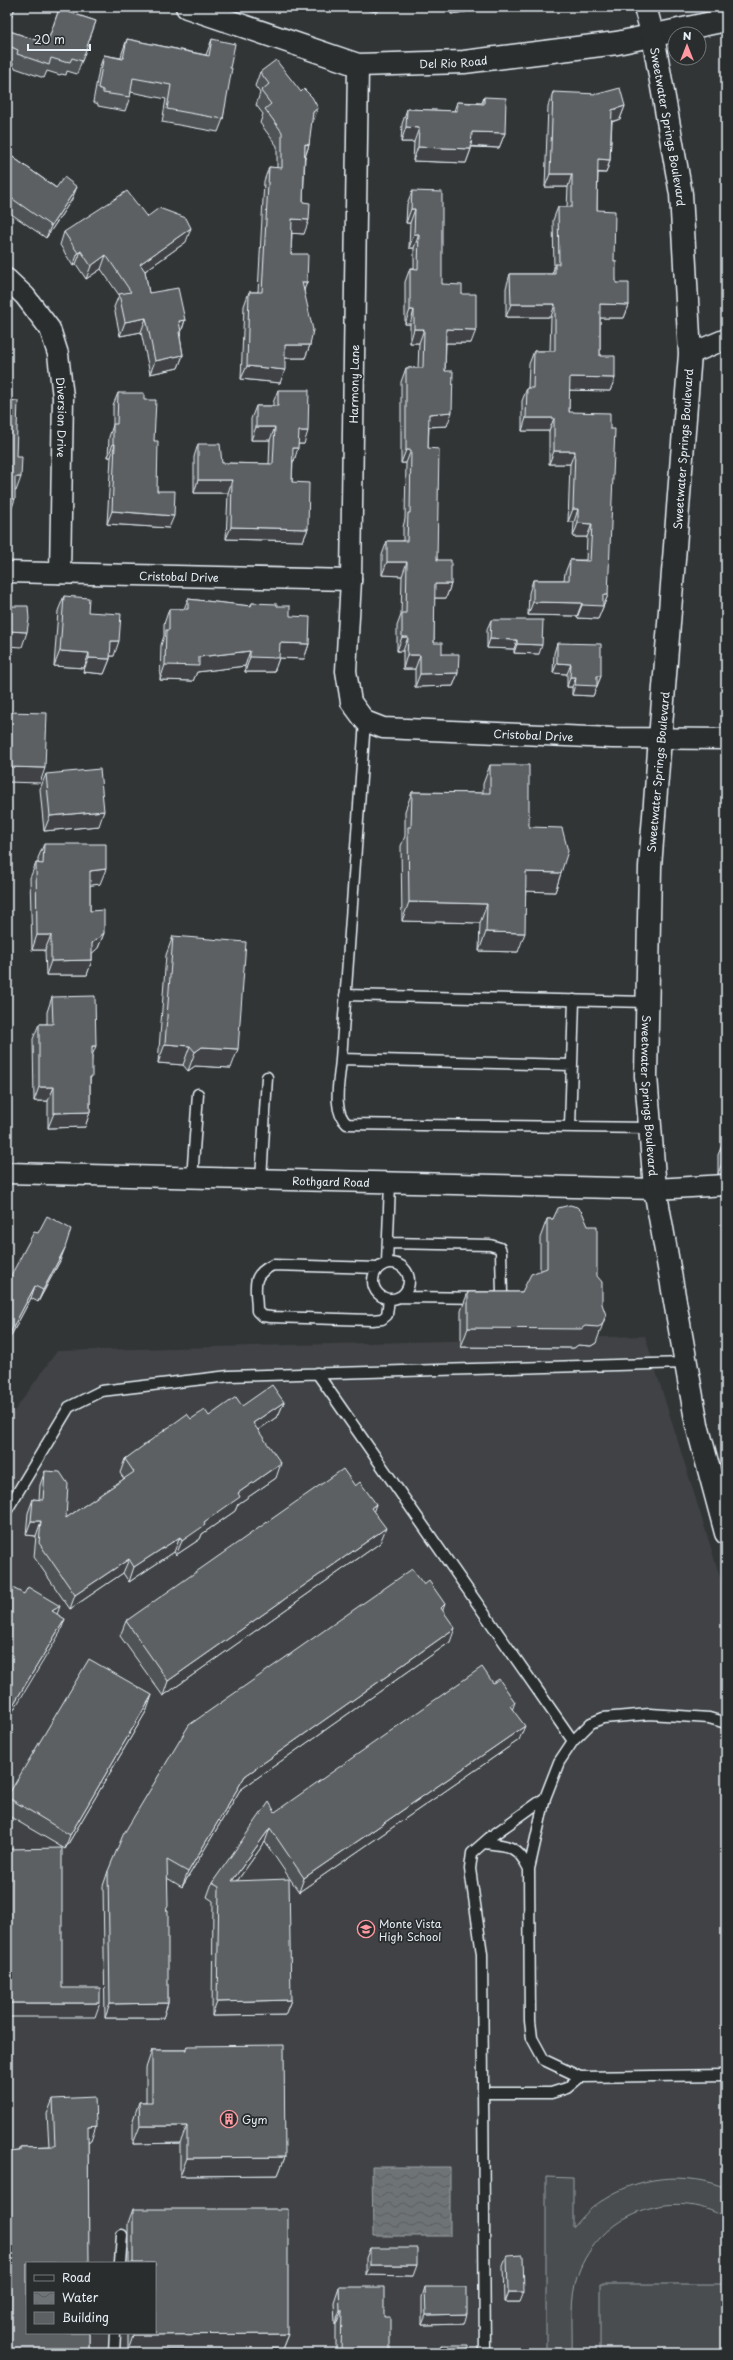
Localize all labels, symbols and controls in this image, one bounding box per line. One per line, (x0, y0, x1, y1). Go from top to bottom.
scale bar (28, 26, 90, 52)
north arrow (667, 26, 707, 66)
text: N (683, 27, 692, 44)
text: 20 m (34, 30, 65, 48)
street label: Sweetwater Springs Boulevard (647, 46, 690, 207)
street label: Del Rio Road (419, 51, 488, 72)
street label: Harmony Lane (345, 344, 363, 424)
street label: Sweetwater Springs Boulevard (669, 368, 697, 530)
street label: Diversion Drive (52, 376, 72, 458)
street label: Cristobal Drive (139, 567, 219, 585)
street label: Sweetwater Springs Boulevard (643, 691, 674, 853)
street label: Cristobal Drive (493, 724, 574, 745)
street label: Sweetwater Springs Boulevard (637, 1015, 662, 1177)
street label: Rothgard Road (292, 1172, 370, 1190)
place label: Monte Vista High School (379, 1915, 442, 1945)
school or university icon: Monte Vista High School (356, 1919, 376, 1939)
building icon: Gym (219, 2109, 239, 2129)
place label: Gym (242, 2111, 267, 2128)
legend (26, 2262, 156, 2334)
text: Road (62, 2268, 91, 2286)
text: Water (62, 2288, 99, 2306)
text: Building (62, 2308, 109, 2326)

